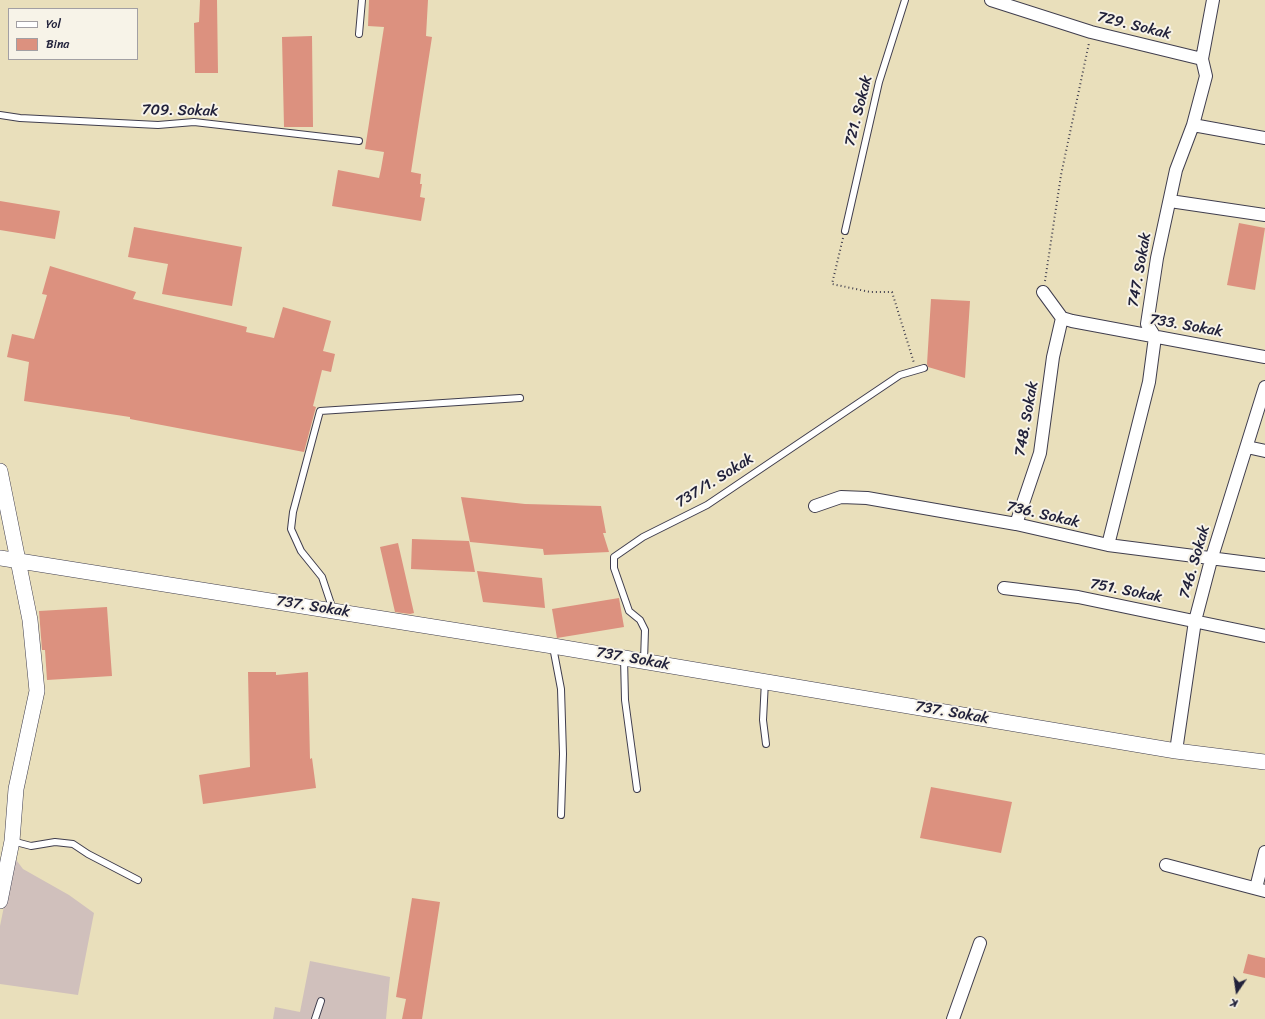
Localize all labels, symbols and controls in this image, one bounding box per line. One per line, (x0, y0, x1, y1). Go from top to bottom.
legend (8, 8, 138, 60)
street label: 729. Sokak (1095, 8, 1173, 44)
text: Yol (46, 13, 61, 35)
text: Bina (46, 33, 69, 55)
street label: 721. Sokak (841, 74, 877, 148)
street label: 709. Sokak (142, 101, 218, 121)
street label: 747. Sokak (1125, 231, 1155, 309)
street label: 733. Sokak (1148, 311, 1224, 341)
street label: 748. Sokak (1012, 380, 1042, 458)
street label: 737/1. Sokak (673, 450, 757, 512)
street label: 736. Sokak (1005, 498, 1081, 532)
street label: 746. Sokak (1176, 523, 1214, 601)
street label: 751. Sokak (1088, 575, 1164, 607)
street label: 737. Sokak (275, 592, 351, 622)
street label: 737. Sokak (595, 644, 671, 674)
street label: 737. Sokak (914, 698, 990, 728)
north arrow (1217, 971, 1257, 1011)
text: K (1229, 993, 1240, 1013)

